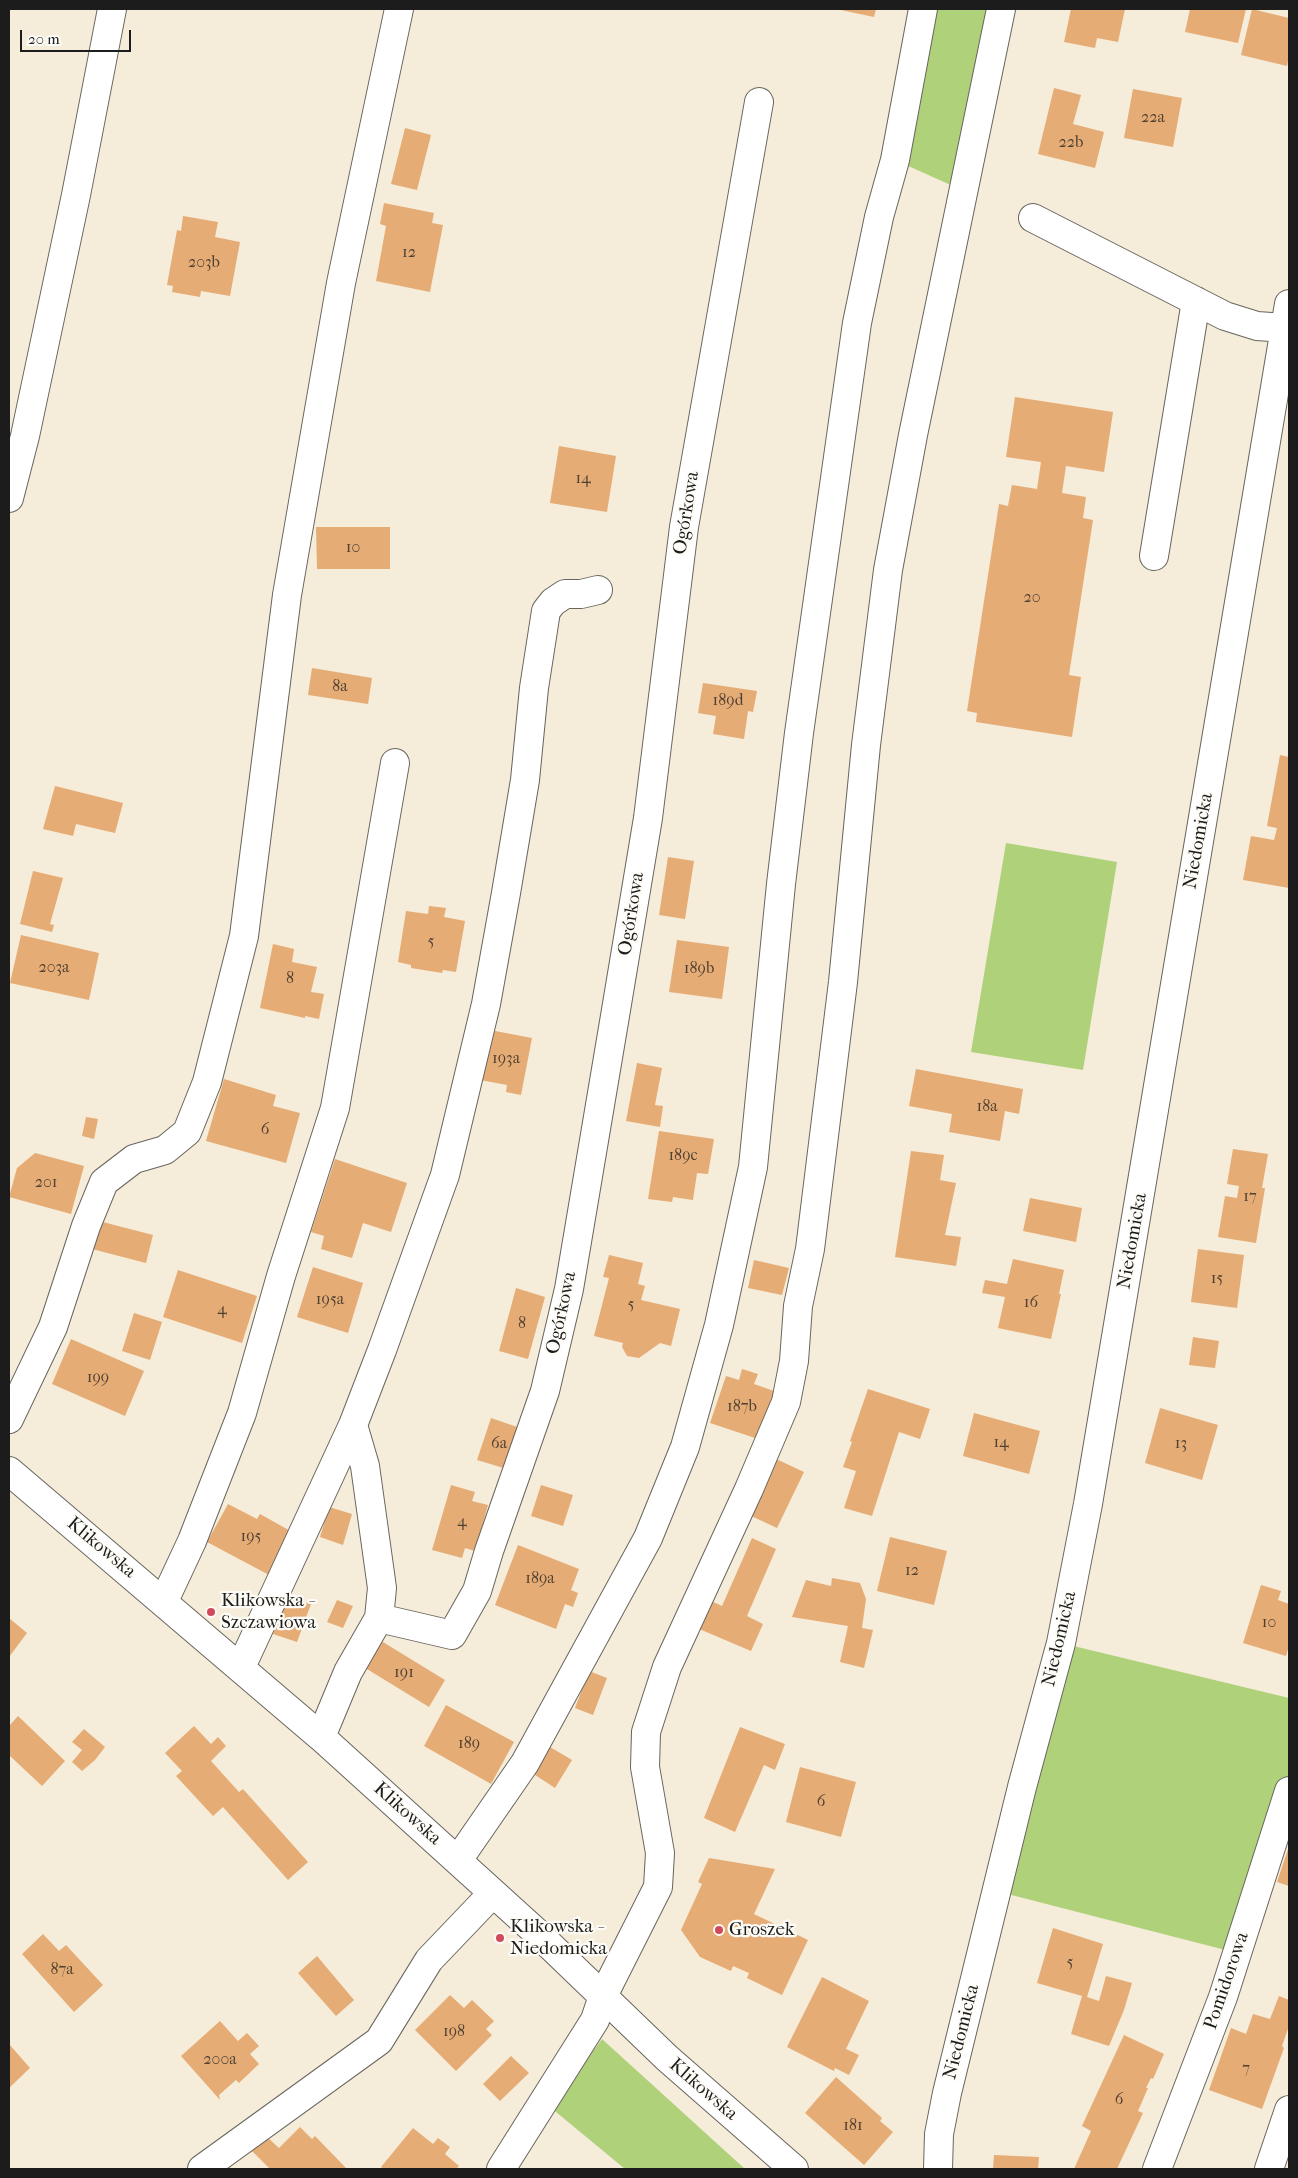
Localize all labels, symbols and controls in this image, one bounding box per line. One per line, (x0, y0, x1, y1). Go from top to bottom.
scale bar (22, 20, 134, 52)
text: 20 m (28, 30, 60, 48)
house number: 22a (1141, 108, 1165, 128)
house number: 22b (1059, 133, 1083, 153)
house number: 12 (402, 243, 416, 263)
house number: 203b (188, 253, 220, 273)
house number: 14 (575, 469, 591, 489)
street label: Ogórkowa (669, 470, 705, 556)
house number: 10 (346, 538, 360, 558)
house number: 20 (1023, 588, 1041, 608)
house number: 8a (332, 677, 348, 697)
house number: 189d (713, 691, 743, 711)
street label: Niedomicka (1179, 791, 1219, 891)
street label: Ogórkowa (614, 871, 650, 957)
house number: 5 (428, 932, 434, 952)
house number: 203a (38, 958, 70, 978)
house number: 189b (684, 959, 714, 979)
house number: 8 (286, 969, 294, 989)
house number: 193a (492, 1049, 520, 1069)
house number: 18a (976, 1097, 998, 1117)
house number: 6 (261, 1120, 269, 1140)
house number: 189c (668, 1146, 698, 1166)
house number: 201 (35, 1173, 57, 1193)
house number: 17 (1243, 1187, 1257, 1207)
street label: Niedomicka (1113, 1191, 1153, 1291)
house number: 15 (1211, 1269, 1223, 1289)
street label: Ogórkowa (542, 1270, 582, 1356)
house number: 195a (316, 1290, 344, 1310)
house number: 16 (1024, 1293, 1038, 1313)
house number: 5 (628, 1295, 634, 1315)
house number: 4 (217, 1300, 227, 1320)
house number: 8 (518, 1314, 526, 1334)
house number: 199 (87, 1368, 109, 1388)
house number: 187b (727, 1397, 757, 1417)
house number: 14 (993, 1433, 1009, 1453)
house number: 6a (491, 1434, 507, 1454)
house number: 13 (1175, 1434, 1187, 1454)
house number: 4 (457, 1512, 467, 1532)
street label: Klikowska (62, 1513, 140, 1583)
house number: 195 (240, 1527, 262, 1547)
house number: 12 (905, 1561, 919, 1581)
house number: 189a (525, 1569, 555, 1589)
street label: Niedomicka (1038, 1589, 1082, 1689)
place label: Klikowska - Szczawiowa (221, 1590, 316, 1634)
marker: Klikowska - Szczawiowa (205, 1606, 217, 1618)
house number: 10 (1262, 1613, 1276, 1633)
house number: 191 (394, 1663, 414, 1683)
house number: 189 (458, 1734, 480, 1754)
street label: Klikowska (368, 1778, 446, 1850)
house number: 6 (817, 1792, 825, 1812)
place label: Klikowska - Niedomicka (510, 1916, 607, 1960)
place label: Groszek (729, 1919, 795, 1941)
marker: Groszek (713, 1924, 725, 1936)
street label: Pomidorowa (1200, 1929, 1254, 2033)
marker: Klikowska - Niedomicka (494, 1932, 506, 1944)
house number: 5 (1067, 1953, 1073, 1973)
house number: 87a (50, 1960, 74, 1980)
street label: Niedomicka (939, 1982, 985, 2082)
house number: 198 (443, 2022, 465, 2042)
house number: 200a (203, 2050, 237, 2070)
street label: Klikowska (664, 2054, 742, 2126)
house number: 7 (1242, 2059, 1250, 2079)
house number: 6 (1115, 2090, 1123, 2110)
house number: 181 (843, 2116, 863, 2136)

